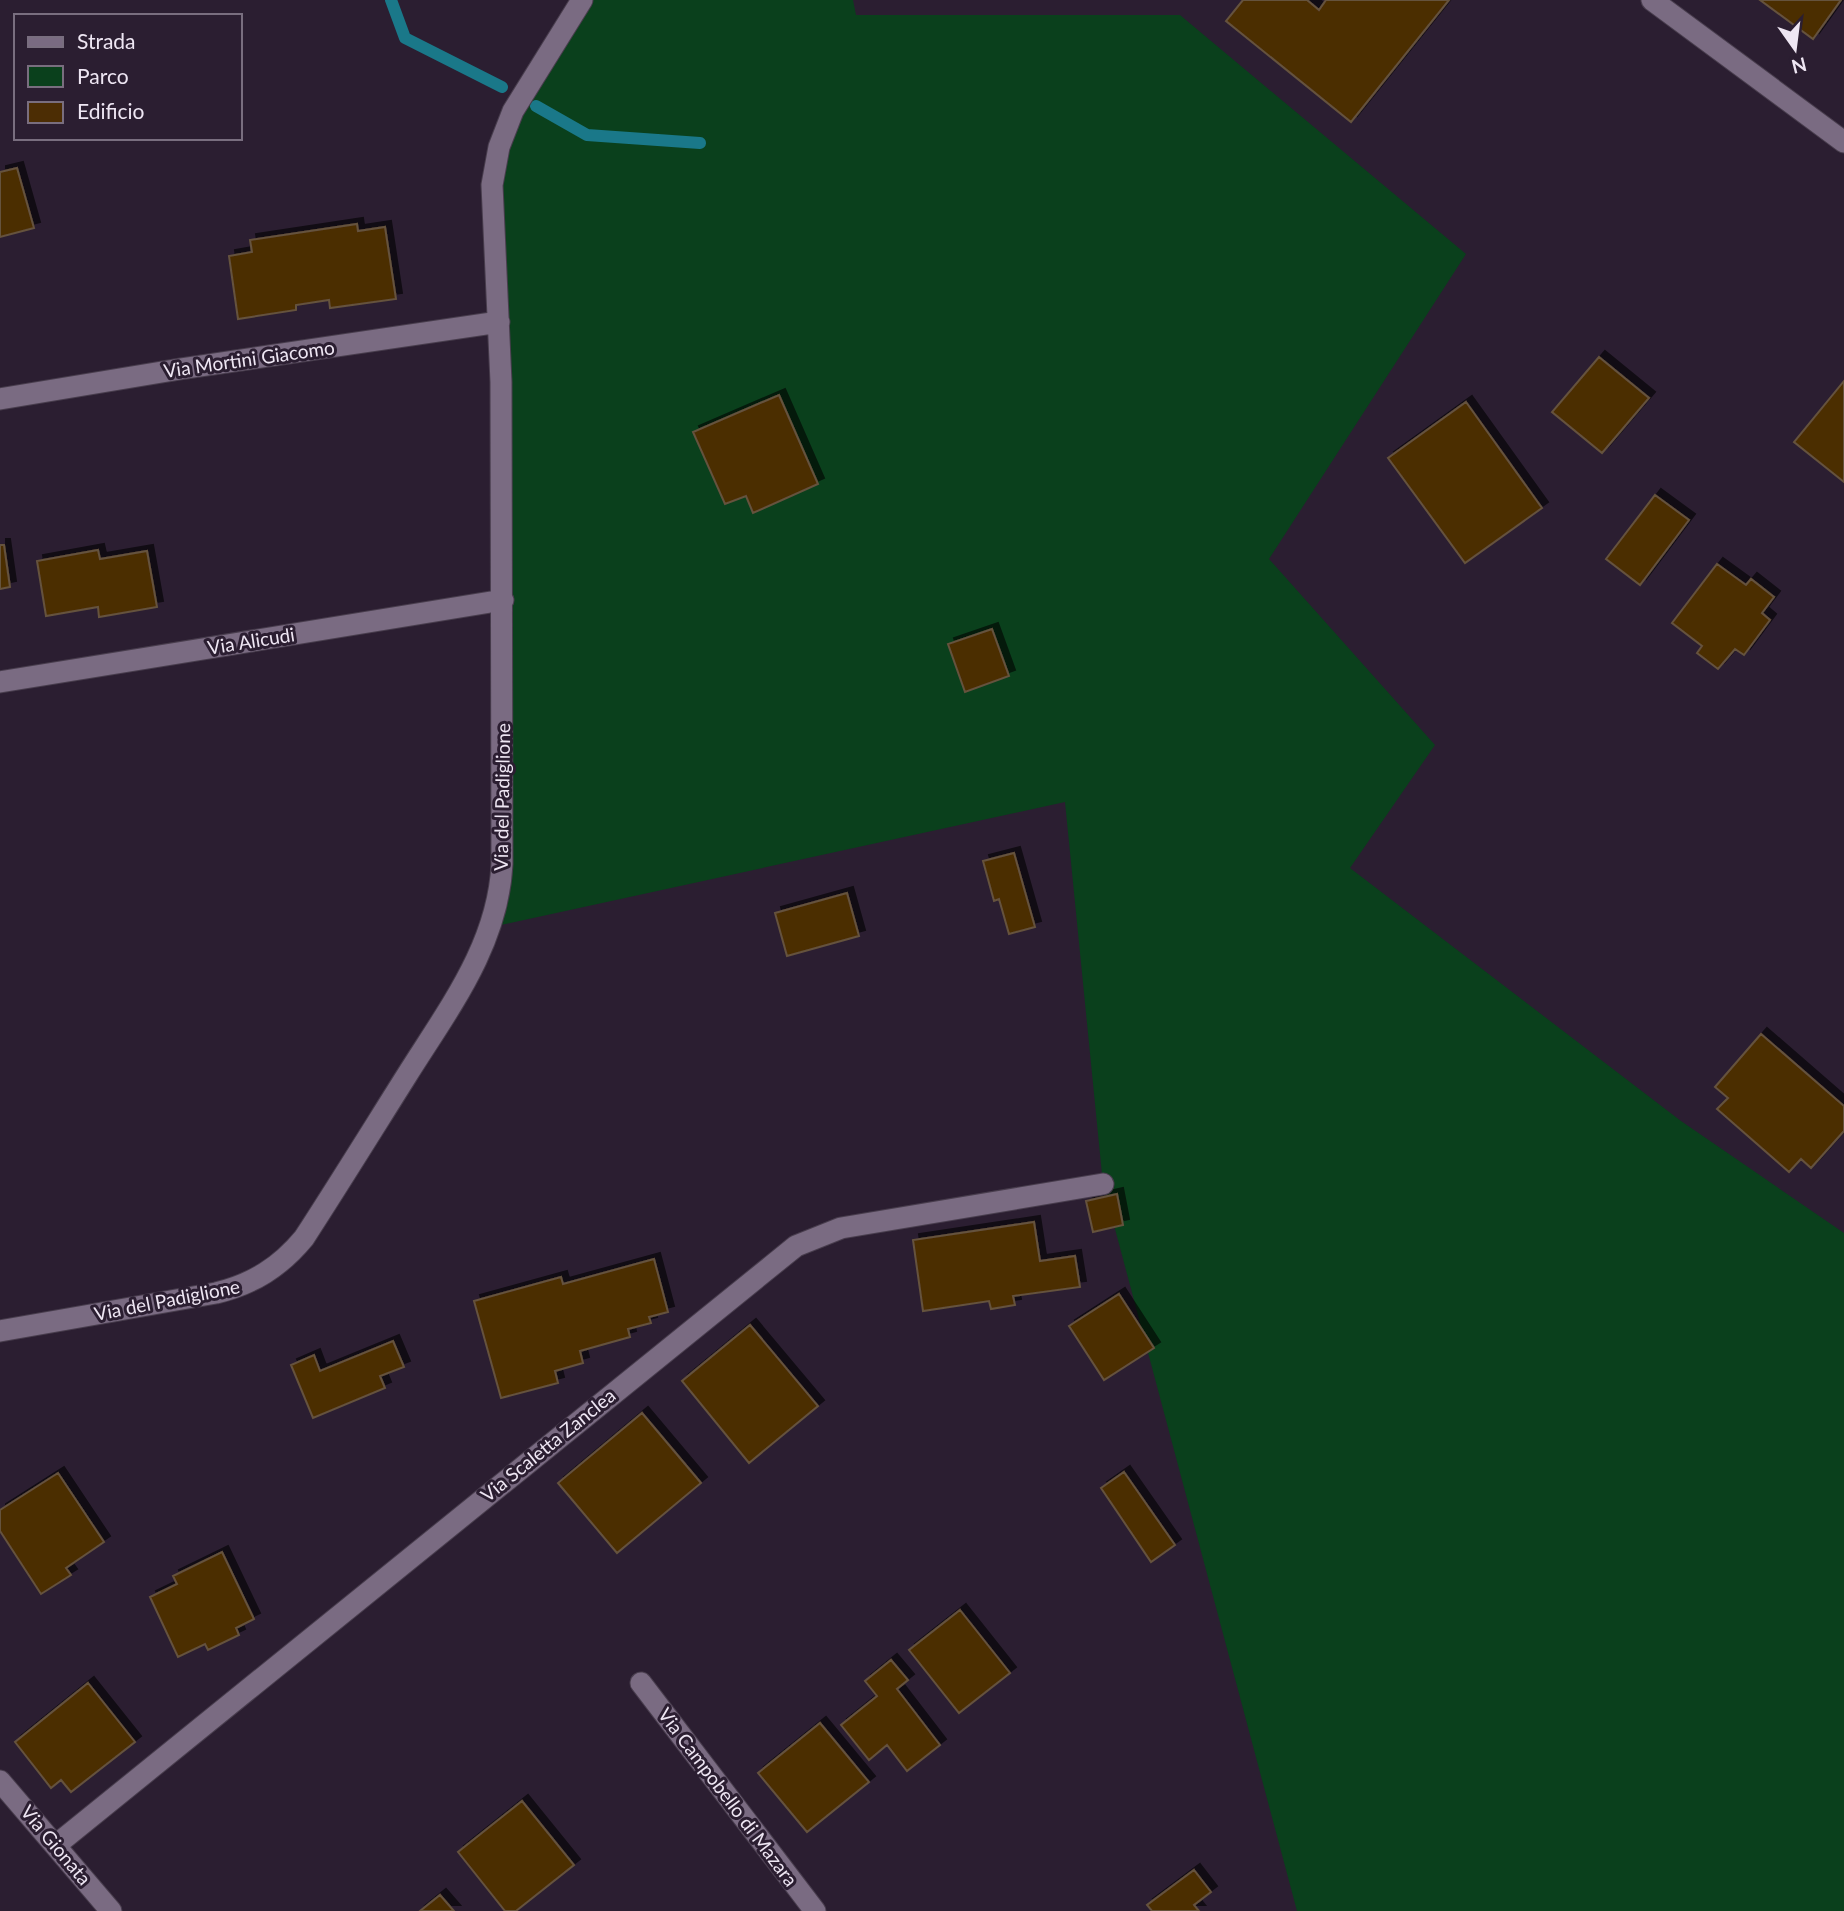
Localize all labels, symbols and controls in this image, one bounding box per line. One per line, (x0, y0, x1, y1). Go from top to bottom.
legend (14, 14, 242, 140)
north arrow (1760, 14, 1830, 84)
text: Strada (77, 28, 136, 53)
text: N (1789, 53, 1809, 79)
text: Parco (77, 63, 129, 88)
text: Edificio (77, 98, 145, 123)
street label: Via Mortini Giacomo (162, 335, 336, 382)
street label: Via Alicudi (206, 622, 296, 659)
street label: Via del Padiglione (489, 723, 514, 871)
street label: Via del Padiglione (92, 1274, 242, 1325)
street label: Via Scaletta Zanclea (476, 1383, 620, 1506)
street label: Via Campobello di Mazara (654, 1703, 803, 1890)
street label: Via Gionata (16, 1800, 96, 1889)

